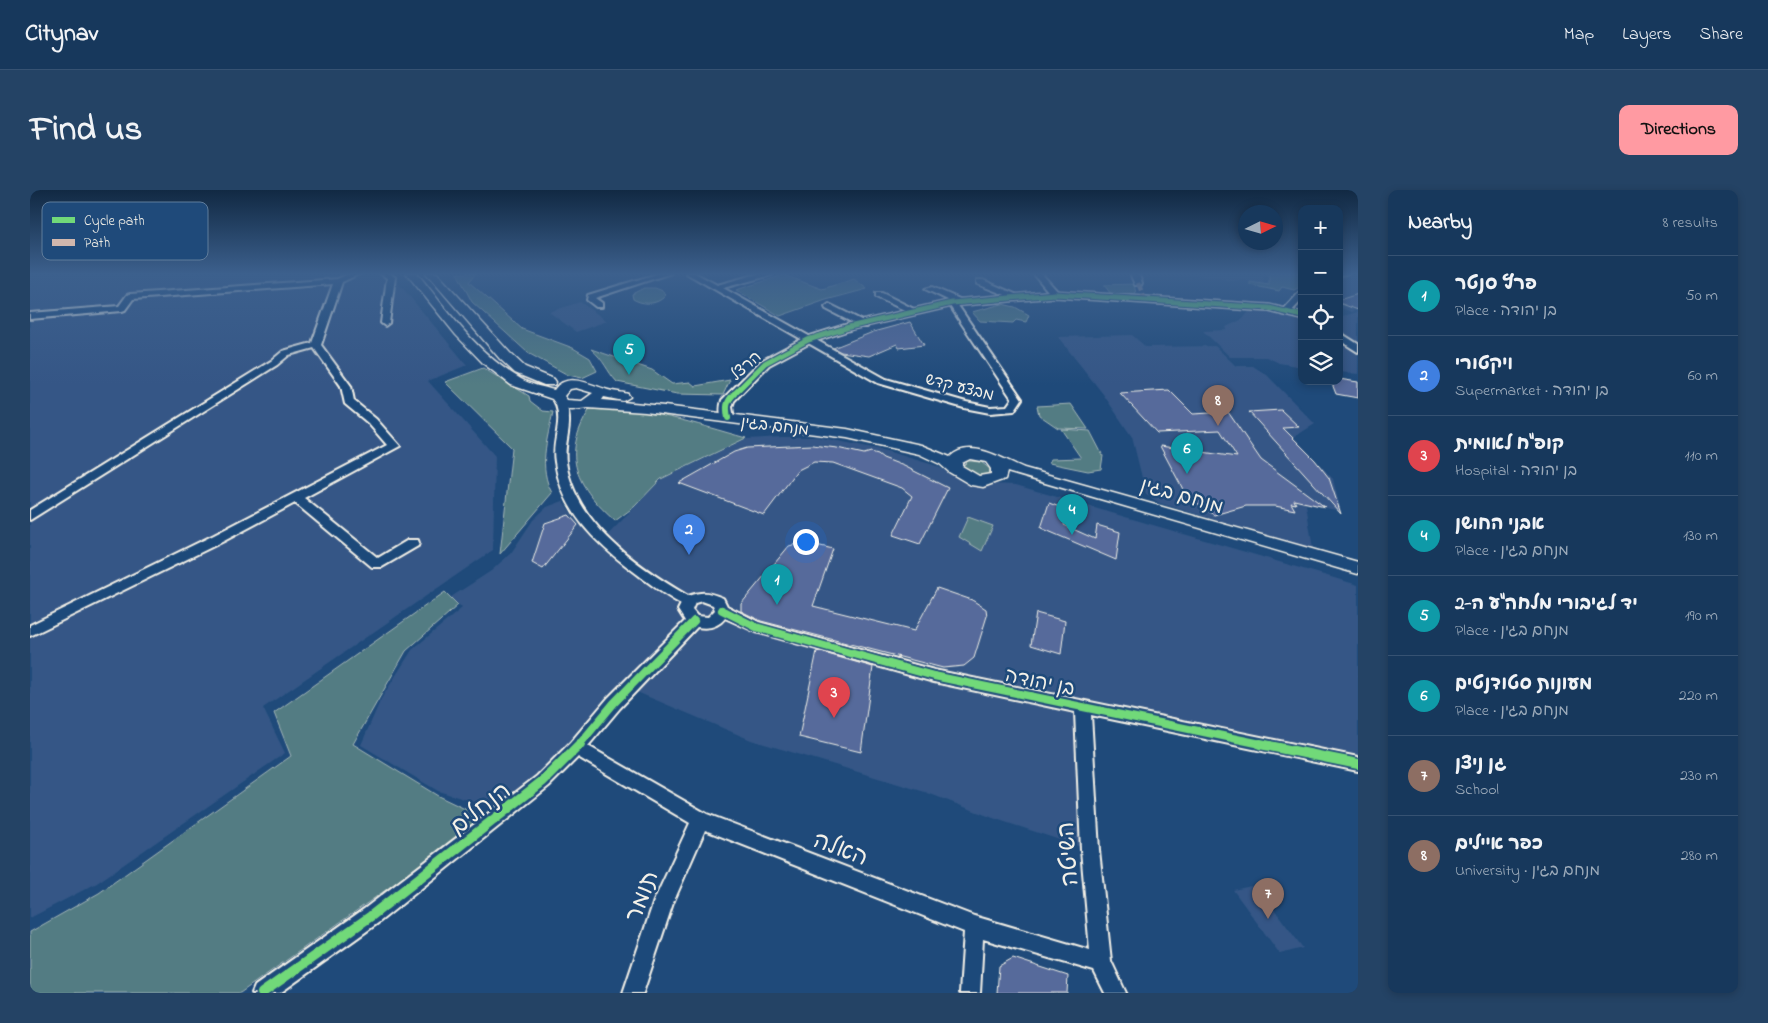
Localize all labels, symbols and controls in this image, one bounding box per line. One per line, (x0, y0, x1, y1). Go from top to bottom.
text: Citynav (25, 17, 98, 52)
text: Map (1564, 22, 1594, 48)
text: Layers (1622, 22, 1672, 48)
text: Share (1700, 22, 1743, 48)
text: Find us (30, 105, 142, 156)
button: Directions (1619, 105, 1738, 155)
legend (42, 202, 208, 260)
north arrow (1238, 205, 1283, 250)
map controls (1298, 205, 1343, 385)
button: + (1298, 205, 1343, 250)
text: Nearby (1408, 208, 1472, 238)
text: Cycle path (84, 211, 145, 233)
text: 8 results (1662, 211, 1718, 235)
text: Path (84, 233, 110, 254)
button: − (1298, 250, 1343, 295)
text: פרץ סנטר (1455, 271, 1537, 298)
text: 1 (1421, 284, 1427, 308)
text: 50 m (1686, 284, 1718, 308)
button: locate (1298, 295, 1343, 340)
text: Place · בן יהודה (1455, 299, 1557, 323)
pin: 5 (613, 334, 645, 375)
button: layers (1298, 340, 1343, 385)
street label: הרצל (725, 346, 767, 387)
text: ויקטורי (1455, 351, 1513, 378)
text: 2 (1420, 364, 1428, 388)
text: 60 m (1688, 364, 1718, 388)
street label: מבצע קדש (923, 368, 996, 408)
text: Supermarket · בן יהודה (1455, 379, 1609, 403)
pin: 8 (1202, 385, 1234, 426)
street label: מנחם בגין (739, 411, 810, 443)
text: קופ"ח לאומית (1455, 431, 1564, 458)
pin: 6 (1171, 433, 1203, 474)
text: 3 (1421, 444, 1427, 468)
text: 110 m (1684, 444, 1718, 468)
text: Hospital · בן יהודה (1455, 459, 1577, 483)
street label: מנחם בגין (1136, 472, 1226, 523)
pin: 4 (1056, 494, 1088, 535)
text: אבני החושן (1455, 511, 1544, 538)
pin: 2 (673, 514, 705, 555)
text: 4 (1421, 524, 1427, 548)
text: 130 m (1683, 524, 1718, 548)
your location (793, 529, 819, 555)
text: Place · מנחם בגין (1455, 539, 1569, 563)
pin: 1 (761, 564, 793, 605)
text: יד לגיבורי מלחה"ע ה-2 (1455, 591, 1638, 618)
text: 5 (1419, 604, 1429, 628)
text: 190 m (1685, 604, 1718, 628)
text: Place · מנחם בגין (1455, 619, 1569, 643)
street label: בן יהודה (1002, 662, 1077, 705)
text: מעונות סטודנטים (1455, 671, 1592, 698)
pin: 3 (818, 677, 850, 718)
text: 6 (1420, 684, 1428, 708)
text: 220 m (1679, 684, 1718, 708)
text: Place · מנחם בגין (1455, 699, 1569, 723)
text: גן ניצן (1455, 751, 1506, 778)
text: 7 (1421, 764, 1427, 788)
text: 230 m (1680, 764, 1718, 788)
street label: הנחלים (443, 775, 520, 845)
text: School (1455, 778, 1499, 802)
street label: השיטה (1050, 820, 1089, 887)
street label: האלה (808, 824, 873, 877)
text: כפר איילים (1455, 831, 1543, 858)
text: 8 (1421, 844, 1427, 868)
text: 280 m (1681, 844, 1718, 868)
text: University · מנחם בגין (1455, 859, 1600, 883)
street label: תומר (618, 866, 669, 928)
pin: 7 (1252, 878, 1284, 919)

